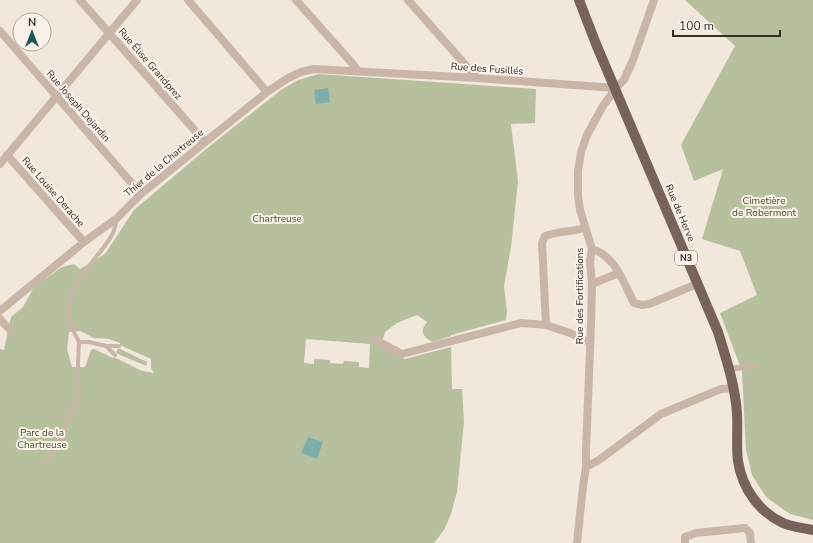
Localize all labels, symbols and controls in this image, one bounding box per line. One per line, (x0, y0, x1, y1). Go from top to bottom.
north arrow (12, 12, 52, 52)
scale bar (673, 12, 780, 38)
text: N (28, 15, 36, 30)
text: 100 m (679, 18, 714, 34)
street label: Rue Élise Grandprez (115, 25, 185, 103)
street label: Rue des Fusillés (450, 59, 524, 79)
street label: Rue Joseph Dejardin (43, 67, 113, 145)
street label: Thier de la Chartreuse (121, 126, 207, 200)
street label: Rue Louise Derache (19, 154, 87, 230)
street label: Rue de Herve (662, 182, 698, 244)
park label: Cimetière de Robermont (732, 194, 796, 220)
park label: Chartreuse (252, 212, 302, 226)
street label: Rue des Fortifications (573, 248, 587, 344)
road number: N3 (675, 251, 697, 265)
park label: Parc de la Chartreuse (17, 426, 67, 452)

